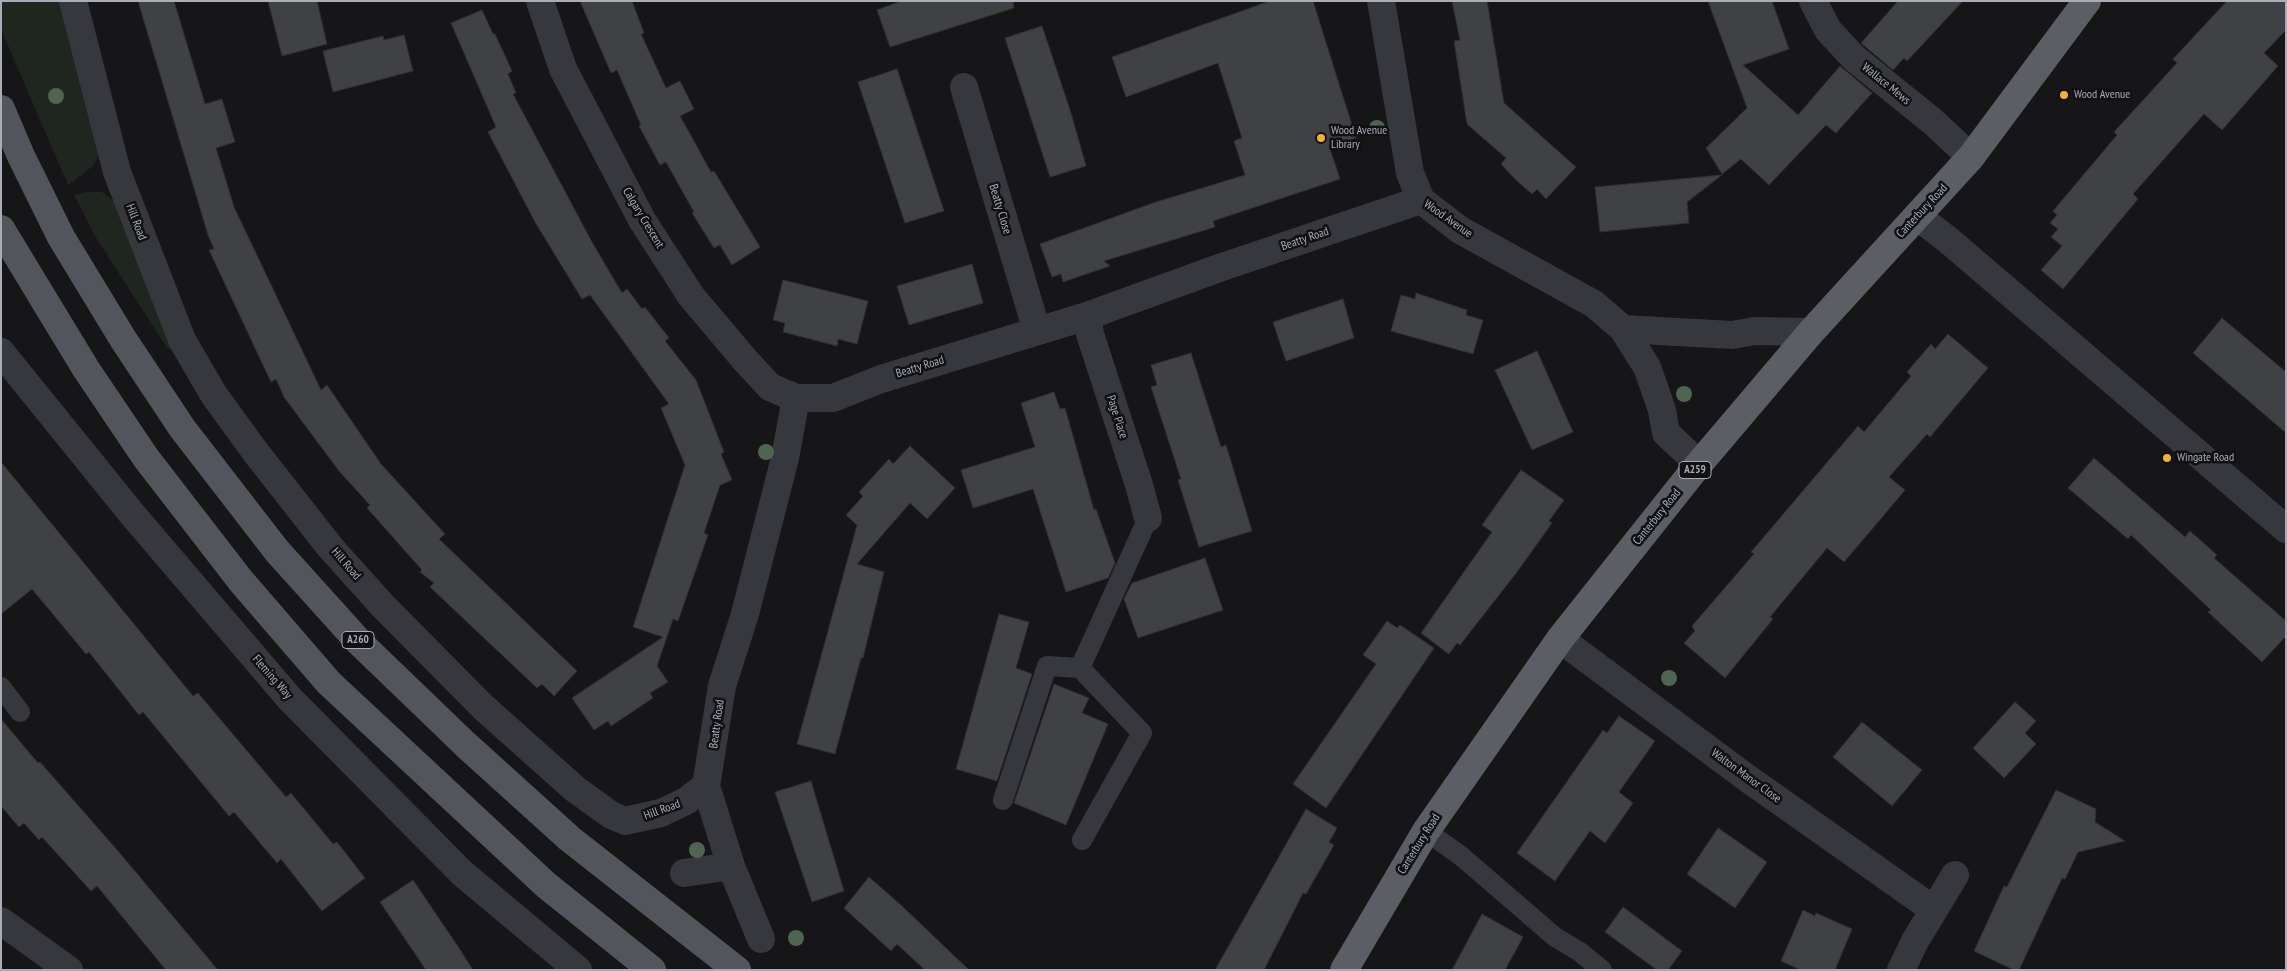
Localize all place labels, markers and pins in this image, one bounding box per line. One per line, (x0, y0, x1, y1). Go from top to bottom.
place label: Wood Avenue (2074, 88, 2130, 102)
marker: Wood Avenue (2058, 89, 2070, 101)
place label: Wood Avenue Library (1331, 124, 1387, 152)
marker: Wood Avenue Library (1315, 132, 1327, 144)
place label: Wingate Road (2177, 451, 2234, 465)
marker: Wingate Road (2161, 452, 2173, 464)

